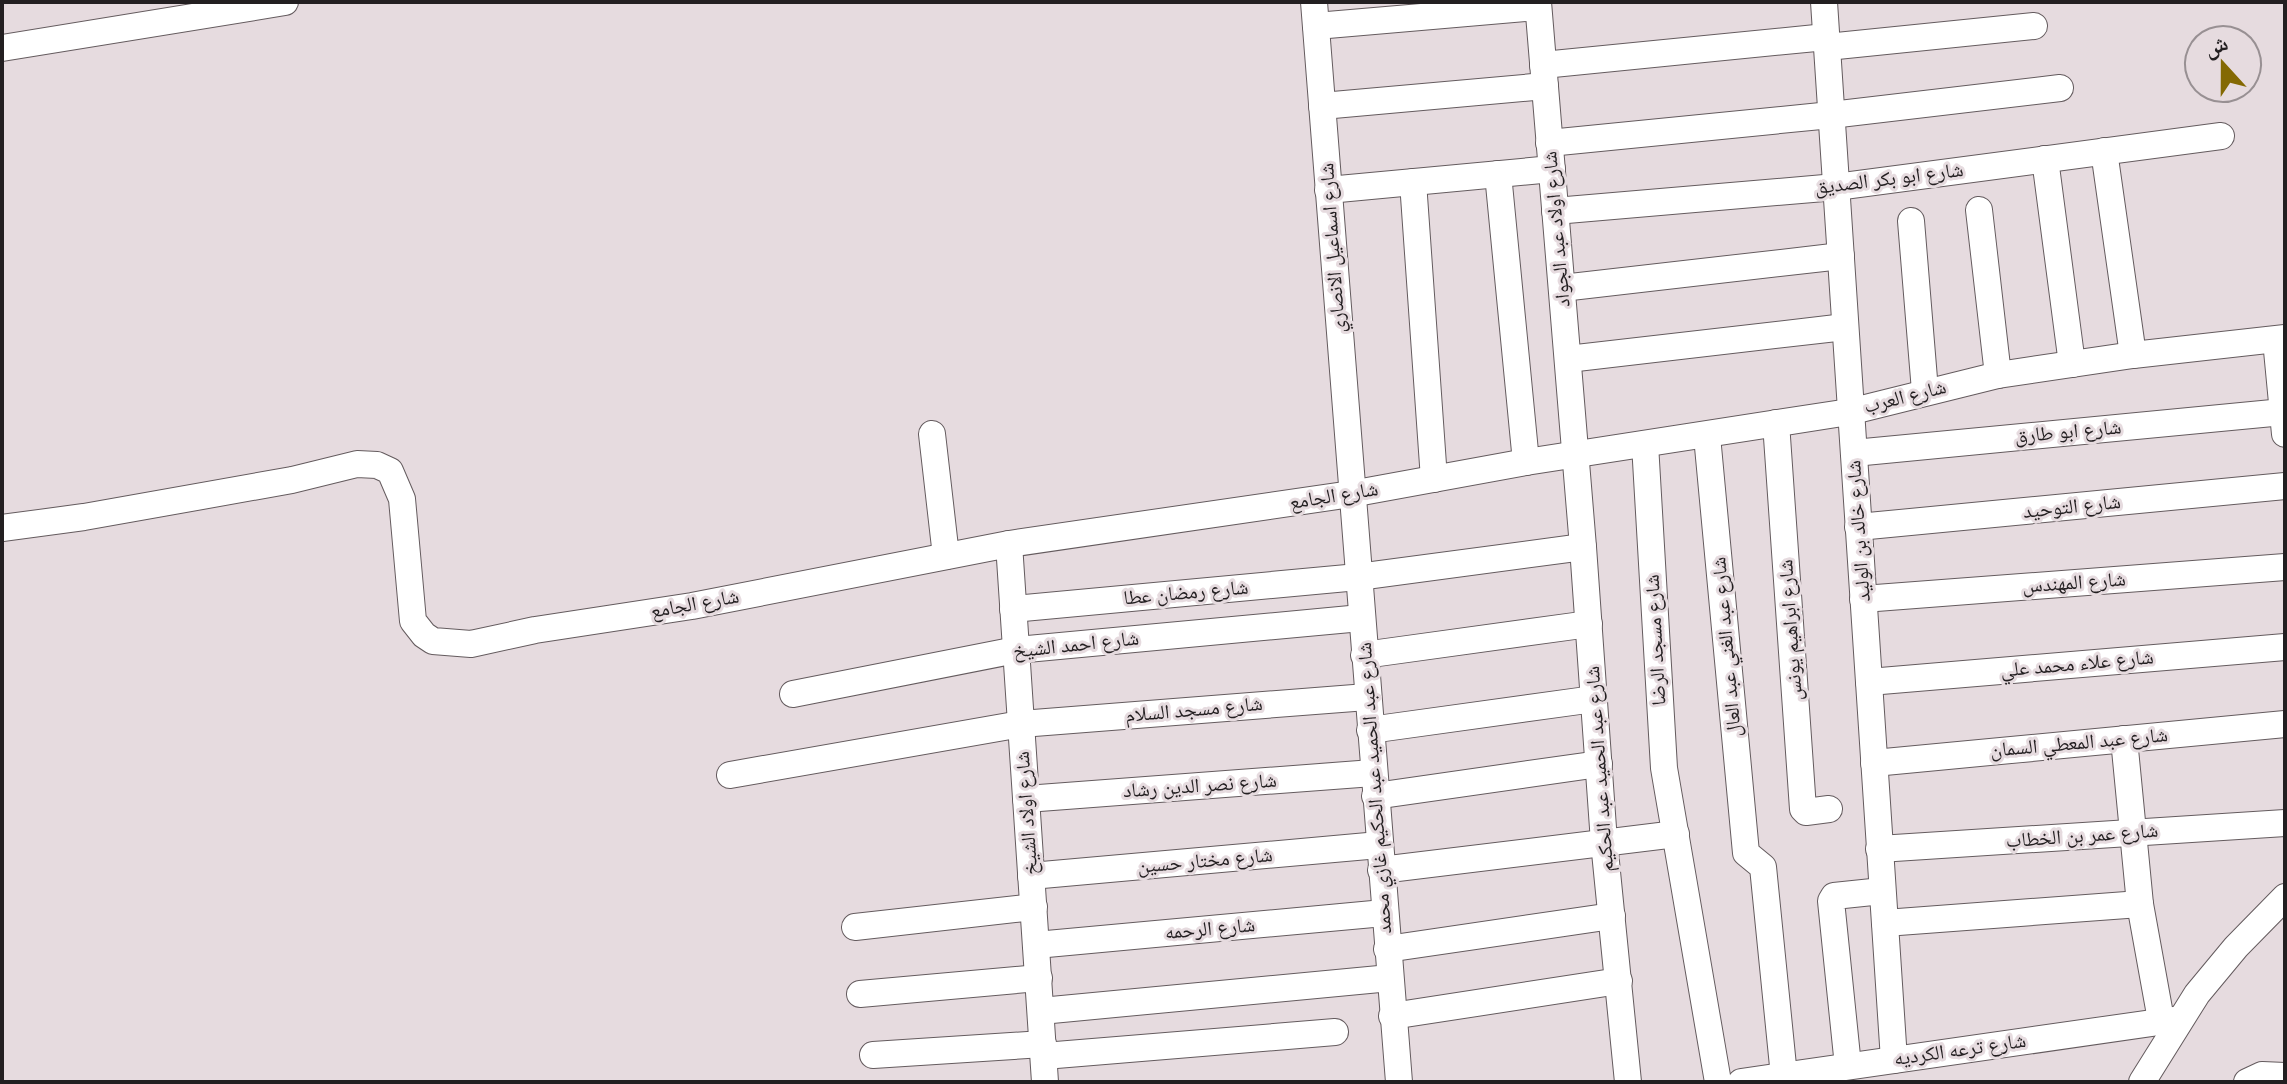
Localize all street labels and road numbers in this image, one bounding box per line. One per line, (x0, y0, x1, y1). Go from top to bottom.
street label: شارع اولاد عبد الجواد (1538, 150, 1576, 308)
street label: شارع ابو بكر الصديق (1813, 158, 1965, 200)
street label: شارع اسماعيل الانصاري (1315, 162, 1354, 334)
street label: شارع العرب (1861, 375, 1949, 419)
street label: شارع ابو طارق (2014, 415, 2122, 449)
street label: شارع خالد بن الوليد (1842, 460, 1876, 602)
street label: شارع الجامع (1288, 477, 1380, 515)
street label: شارع التوحيد (2022, 490, 2122, 524)
street label: شارع عبد الغني عبد العال (1707, 556, 1750, 738)
street label: شارع ابراهيم يونس (1774, 559, 1809, 701)
street label: شارع المهندس (2021, 567, 2127, 599)
street label: شارع مسجد الرضا (1641, 574, 1671, 706)
street label: شارع رمضان عطا (1123, 576, 1249, 610)
street label: شارع الجامع (649, 584, 741, 624)
street label: شارع احمد الشيخ (1012, 626, 1140, 664)
street label: شارع عبد الحميد عبد الحكيم غازي محمد (1353, 641, 1400, 934)
street label: شارع علاء محمد علي (1999, 645, 2155, 686)
street label: شارع عبد الحميد عبد الحكيم (1581, 665, 1620, 873)
street label: شارع مسجد السلام (1124, 692, 1264, 729)
street label: شارع عبد المعطي السمان (1989, 723, 2169, 766)
street label: شارع اولاد الشيخ (1011, 750, 1043, 876)
street label: شارع نصر الدين رشاد (1122, 769, 1278, 803)
street label: شارع عمر بن الخطاب (2005, 819, 2159, 853)
street label: شارع مختار حسين (1136, 843, 1274, 879)
street label: شارع الرحمه (1164, 913, 1256, 945)
street label: شارع ترعه الكرديه (1893, 1029, 2027, 1071)

